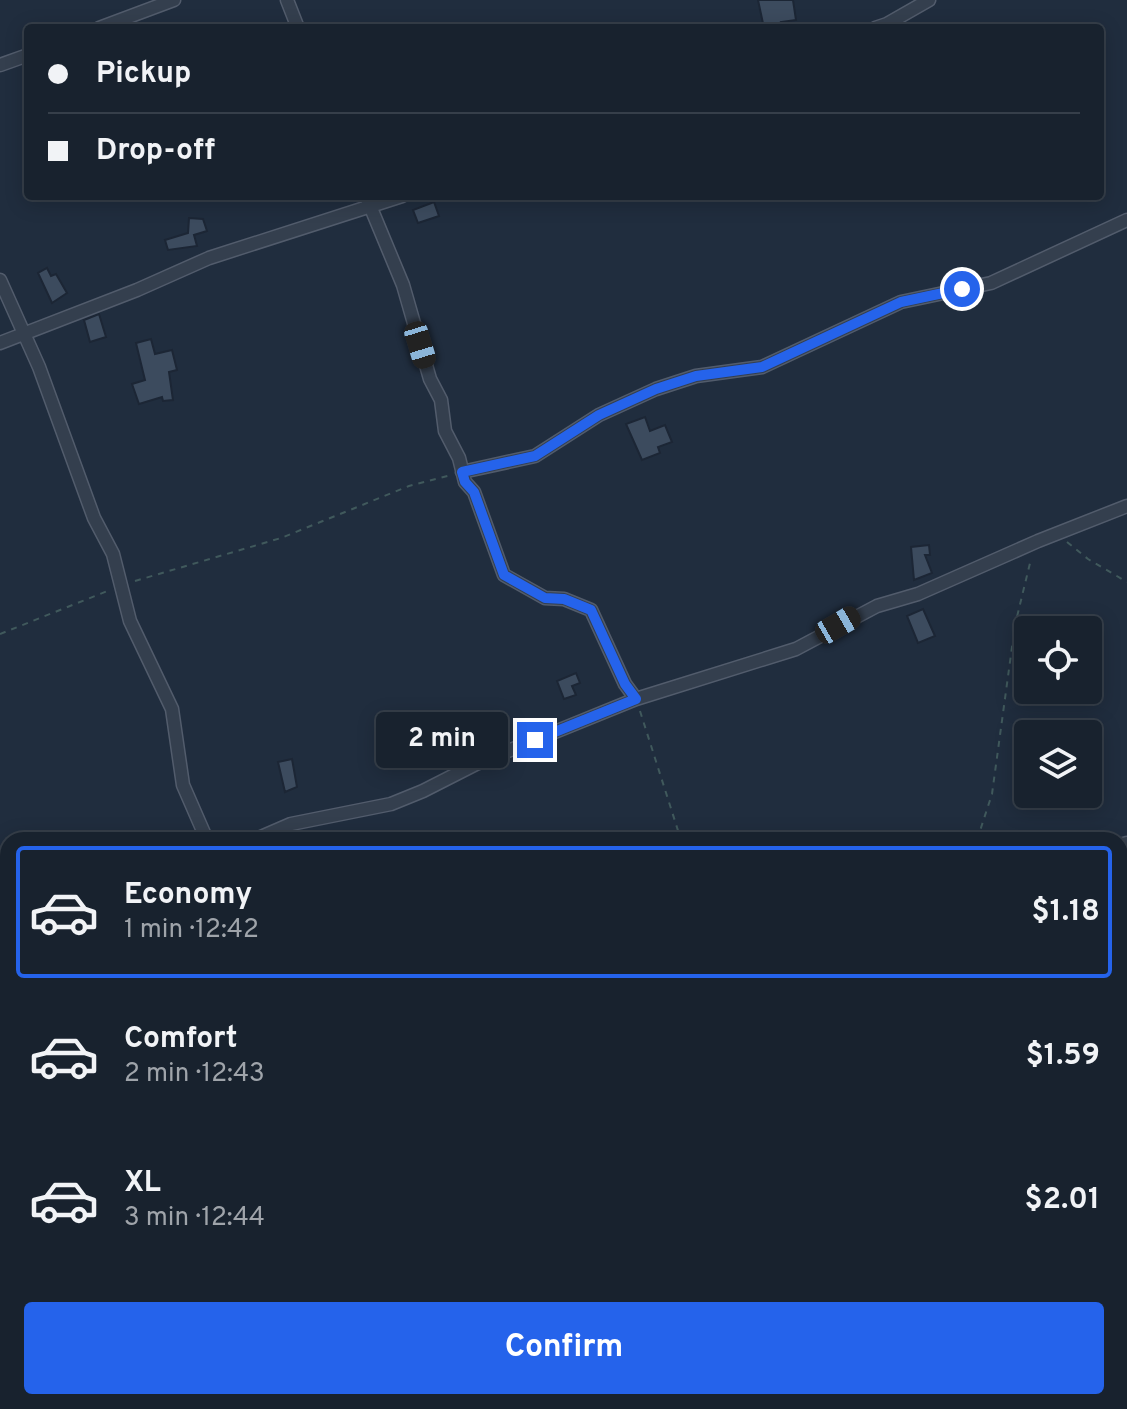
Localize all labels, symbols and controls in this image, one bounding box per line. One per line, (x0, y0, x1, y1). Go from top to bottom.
text: Pickup (96, 56, 191, 93)
text: Drop-off (96, 133, 215, 170)
route start (944, 271, 980, 307)
car (402, 319, 438, 371)
car (811, 603, 865, 647)
map controls (1014, 616, 1102, 808)
button: locate (1014, 616, 1102, 704)
callout: 2 min (375, 712, 507, 768)
button: layers (1014, 720, 1102, 808)
route end (517, 722, 553, 758)
text: 2 min (408, 723, 476, 756)
icon: car (28, 876, 100, 948)
text: Economy (124, 877, 252, 914)
text: $1.18 (1032, 894, 1100, 931)
text: 1 min · 12:42 (124, 914, 259, 947)
icon: car (28, 1020, 100, 1092)
text: Comfort (124, 1021, 237, 1058)
text: $1.59 (1026, 1038, 1100, 1075)
text: 2 min · 12:43 (124, 1058, 265, 1091)
icon: car (28, 1164, 100, 1236)
text: XL (124, 1165, 161, 1202)
text: $2.01 (1025, 1182, 1100, 1219)
text: 3 min · 12:44 (124, 1202, 265, 1235)
button: Confirm (24, 1302, 1104, 1394)

